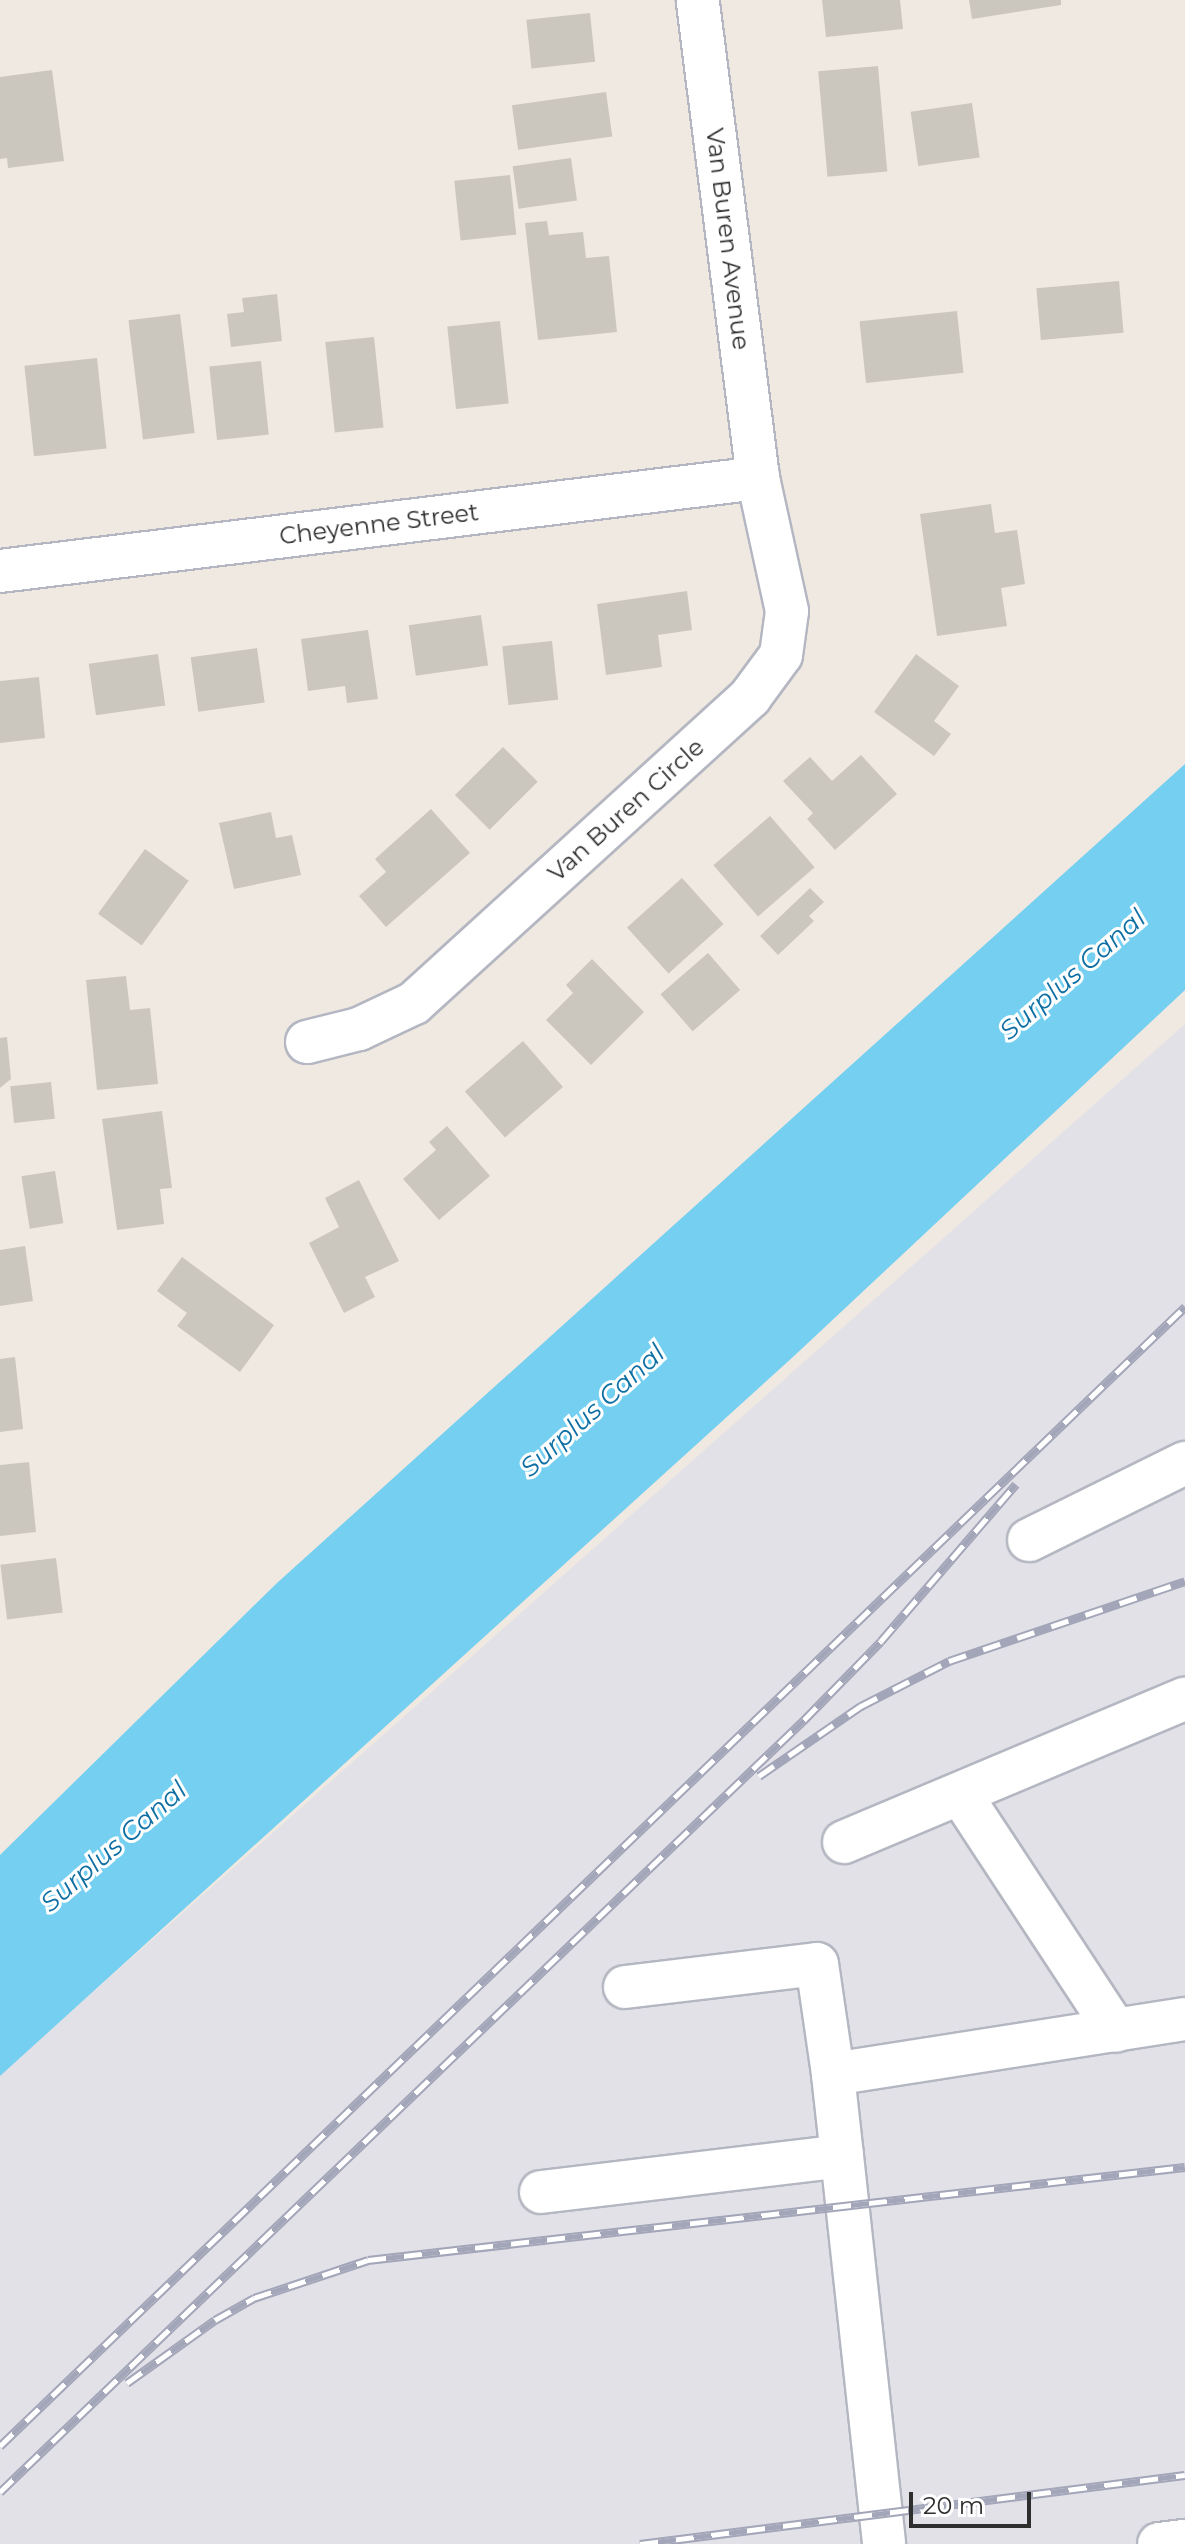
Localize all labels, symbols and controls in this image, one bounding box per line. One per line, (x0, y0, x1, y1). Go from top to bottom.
street label: Van Buren Avenue (700, 126, 756, 352)
street label: Cheyenne Street (278, 497, 480, 551)
street label: Van Buren Circle (542, 732, 710, 888)
water label: Surplus Canal (994, 903, 1152, 1047)
water label: Surplus Canal (514, 1338, 672, 1484)
water label: Surplus Canal (35, 1775, 193, 1919)
scale bar (913, 2476, 1035, 2526)
text: 20 m (923, 2491, 984, 2520)

